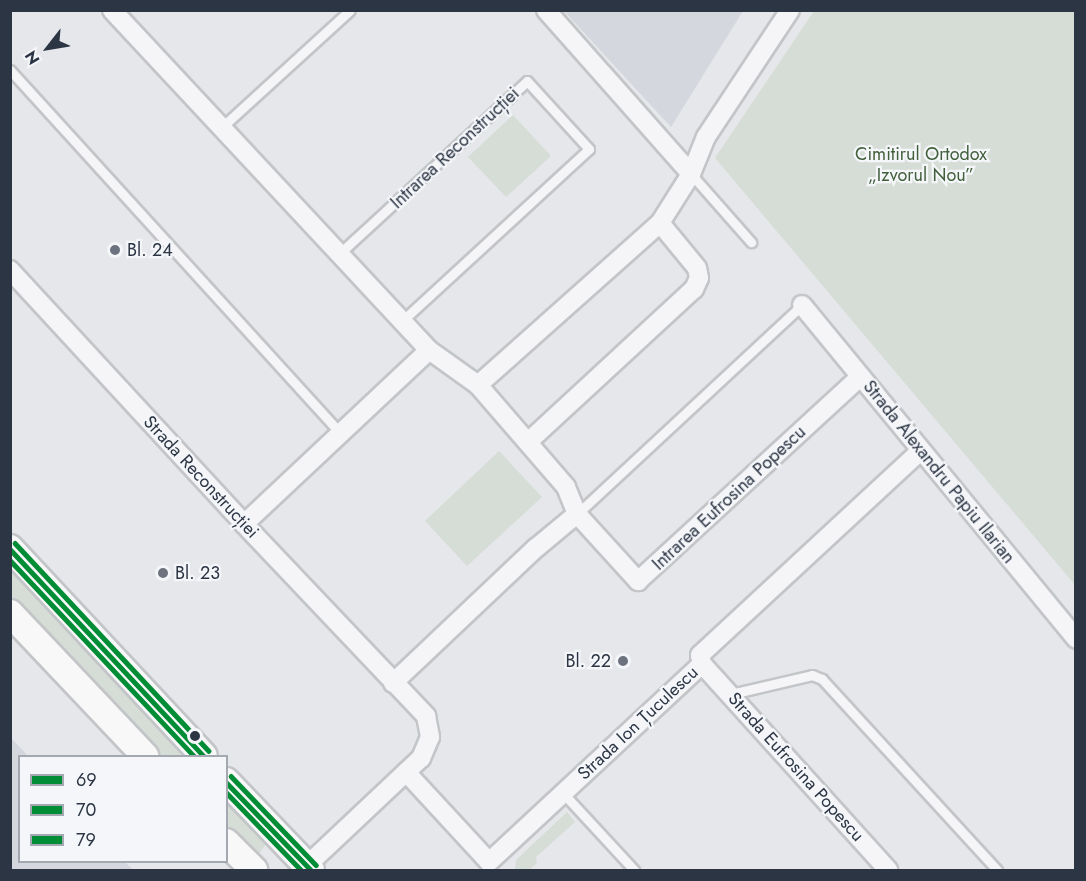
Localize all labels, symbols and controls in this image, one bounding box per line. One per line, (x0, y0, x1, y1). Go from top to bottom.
north arrow (18, 18, 78, 78)
text: N (19, 46, 45, 69)
street label: Intrarea Reconstrucției (386, 83, 524, 213)
park label: Cimitirul Ortodox „Izvorul Nou” (855, 144, 987, 186)
place label: Bl. 24 (127, 239, 173, 261)
marker: Bl. 24 (108, 243, 122, 257)
street label: Strada Alexandru Papiu Ilarian (858, 376, 1020, 568)
street label: Strada Reconstrucției (139, 411, 263, 543)
street label: Intrarea Eufrosina Popescu (648, 421, 810, 575)
place label: Bl. 23 (175, 562, 220, 584)
marker: Bl. 23 (156, 566, 170, 580)
place label: Bl. 22 (566, 650, 611, 672)
marker: Bl. 22 (616, 654, 630, 668)
street label: Strada Ion Țuculescu (573, 662, 703, 784)
street label: Strada Eufrosina Popescu (723, 688, 869, 846)
unlabelled marker (189, 730, 201, 742)
legend (18, 755, 228, 863)
text: 69 (76, 767, 97, 793)
text: 70 (76, 797, 96, 823)
text: 79 (76, 827, 96, 853)

